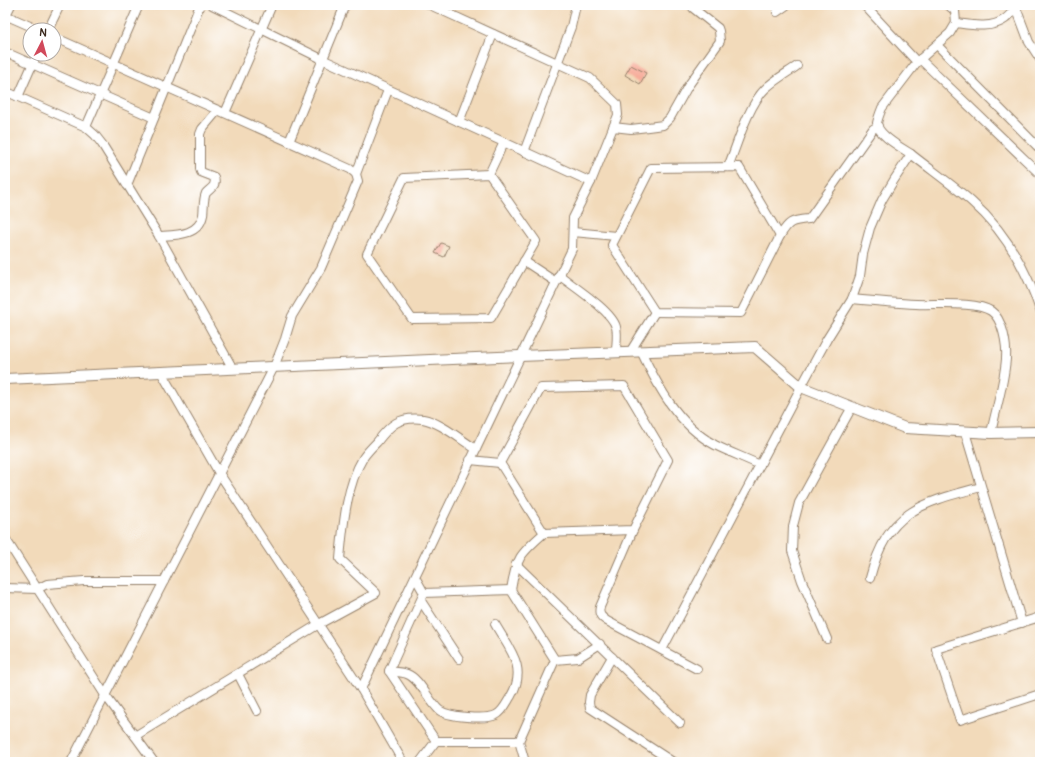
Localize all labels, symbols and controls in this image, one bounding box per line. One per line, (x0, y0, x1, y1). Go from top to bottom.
north arrow (22, 22, 62, 62)
text: N (39, 26, 48, 39)

